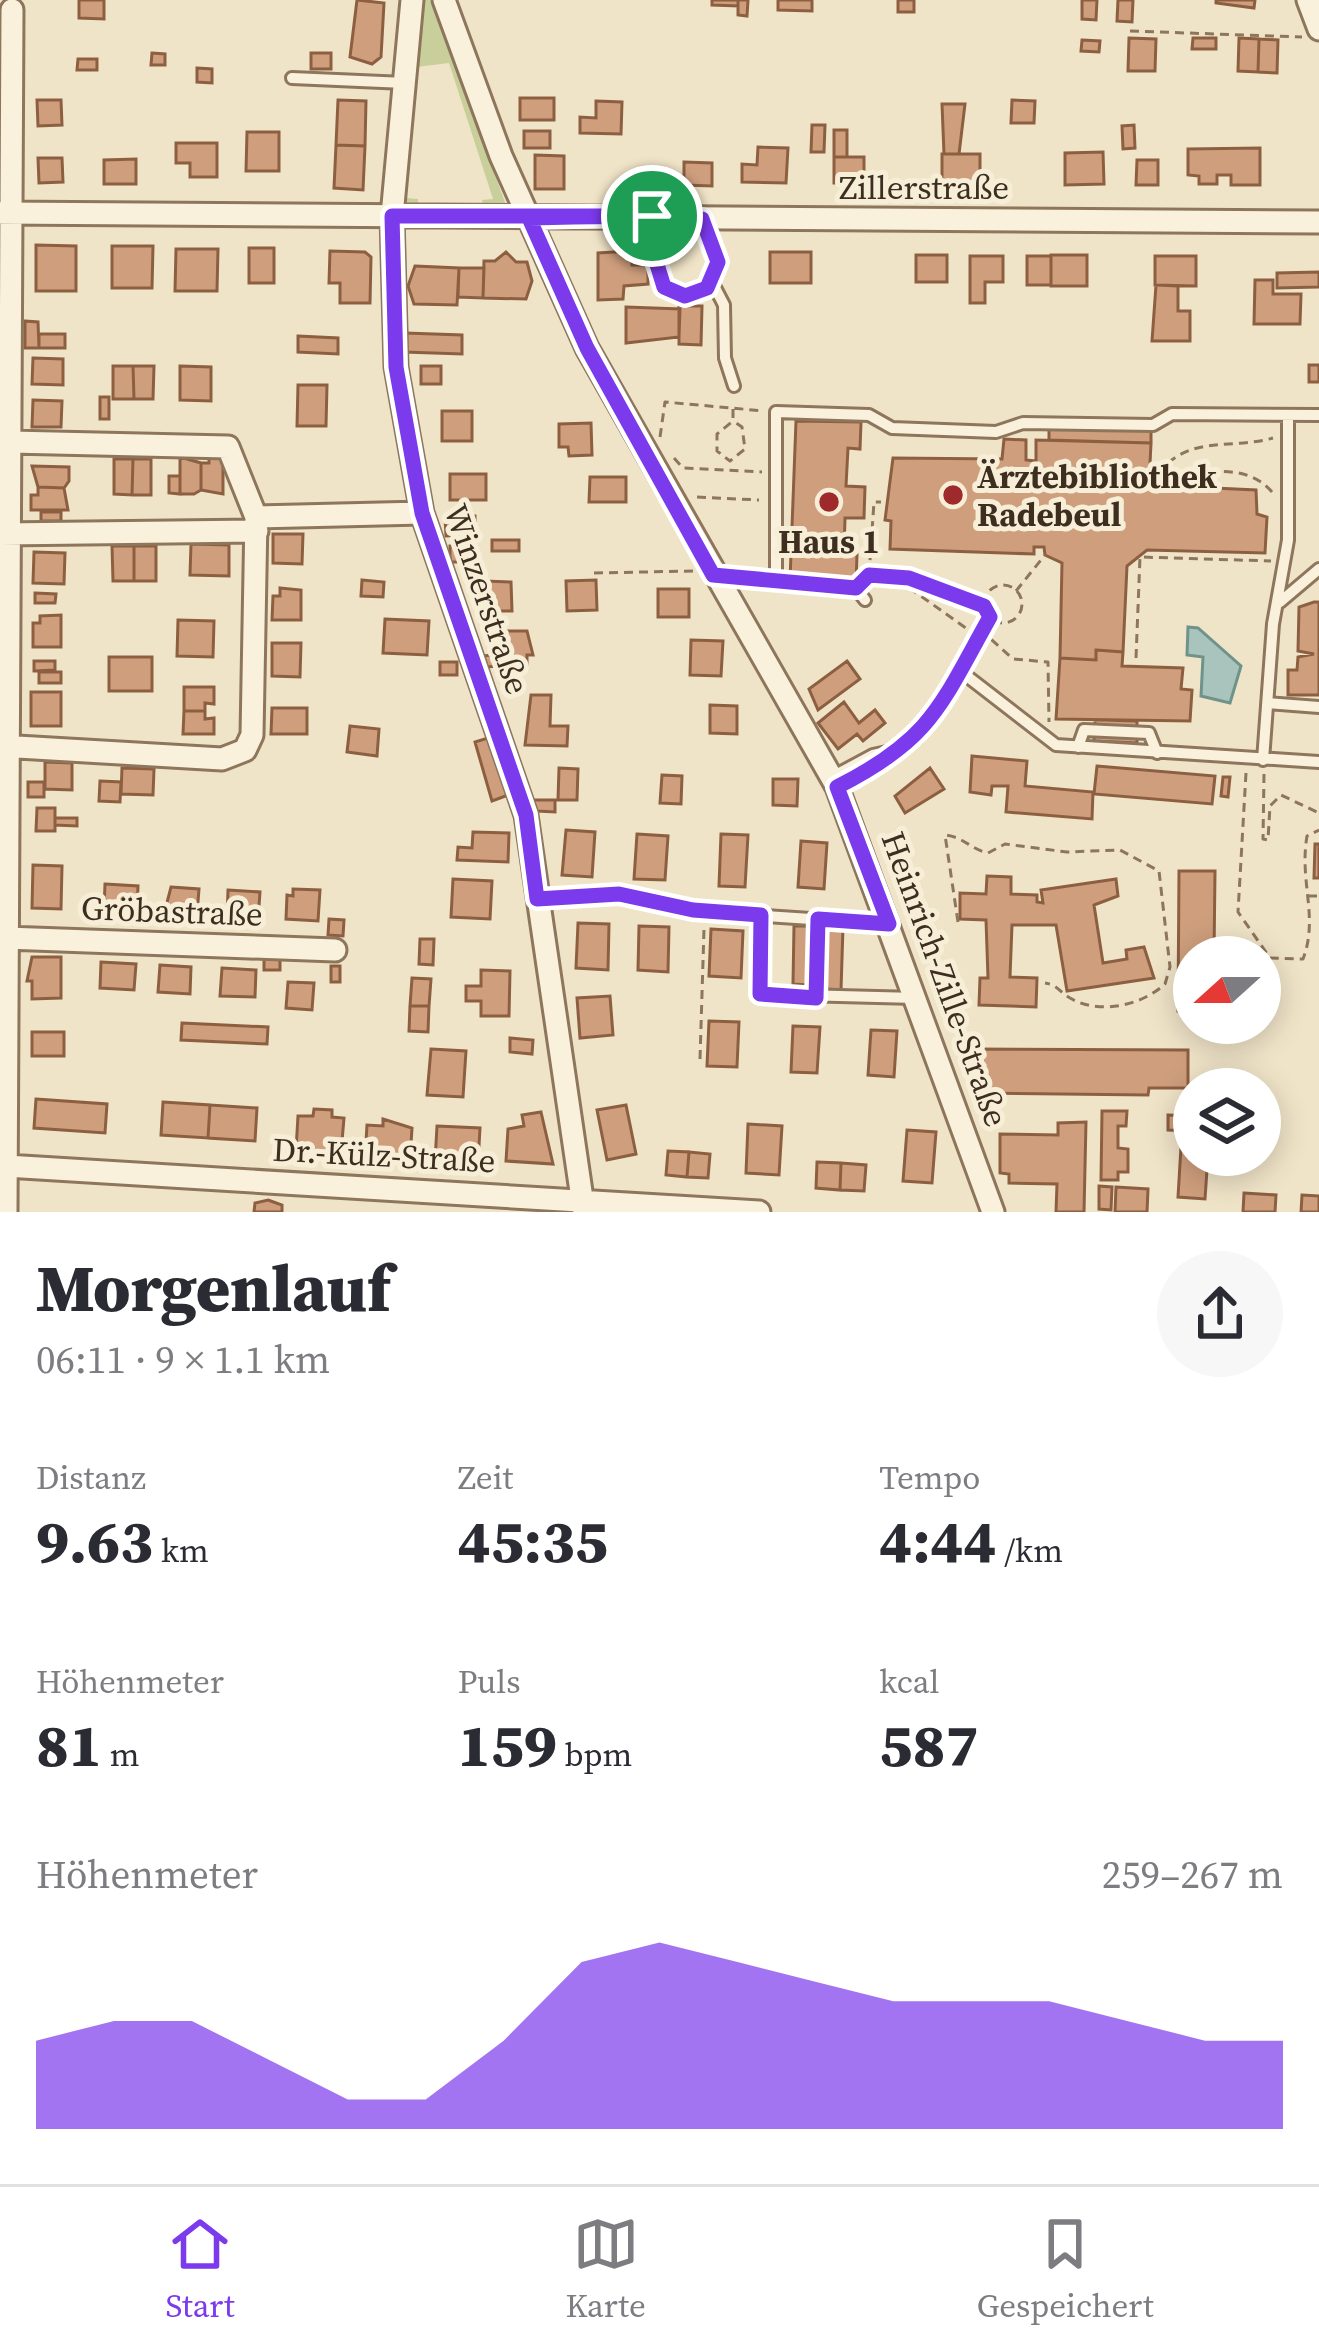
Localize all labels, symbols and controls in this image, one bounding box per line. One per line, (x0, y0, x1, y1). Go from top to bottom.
pin (601, 165, 703, 267)
street label: Zillerstraße (839, 165, 1009, 210)
icon: arrive (619, 183, 685, 249)
place label: Ärztebibliothek Radebeul (977, 454, 1217, 537)
marker: Ärztebibliothek Radebeul (940, 482, 966, 508)
marker: Haus 1 (816, 489, 842, 515)
street label: Winzerstraße (433, 498, 541, 700)
place label: Haus 1 (778, 519, 880, 564)
street label: Heinrich-Zille-Straße (871, 825, 1019, 1133)
street label: Gröbastraße (80, 885, 264, 937)
north arrow (1173, 936, 1281, 1044)
map controls (1173, 936, 1281, 1176)
button: layers (1173, 1068, 1281, 1176)
street label: Dr.-Külz-Straße (271, 1127, 497, 1183)
text: Morgenlauf (36, 1243, 391, 1333)
button: share (1157, 1251, 1283, 1377)
text: 06:11 · 9 × 1.1 km (36, 1333, 330, 1386)
text: Distanz (36, 1455, 146, 1500)
text: Zeit (458, 1455, 513, 1500)
text: Tempo (879, 1455, 980, 1500)
text: 9.63 (36, 1500, 153, 1582)
text: 45:35 (458, 1500, 608, 1582)
text: 4:44 (879, 1500, 997, 1582)
text: km (153, 1528, 209, 1573)
text: /km (997, 1528, 1063, 1573)
text: Höhenmeter (36, 1659, 224, 1704)
text: Puls (458, 1659, 521, 1704)
text: kcal (879, 1659, 939, 1704)
text: 81 (36, 1704, 102, 1786)
text: 159 (458, 1704, 557, 1786)
text: 587 (879, 1704, 979, 1786)
text: m (102, 1732, 140, 1777)
text: bpm (557, 1732, 632, 1777)
text: Höhenmeter (36, 1848, 258, 1901)
text: 259–267 m (1102, 1848, 1283, 1901)
tab: Start (165, 2211, 235, 2328)
tab: Karte (565, 2211, 646, 2328)
tab: Gespeichert (977, 2211, 1154, 2328)

